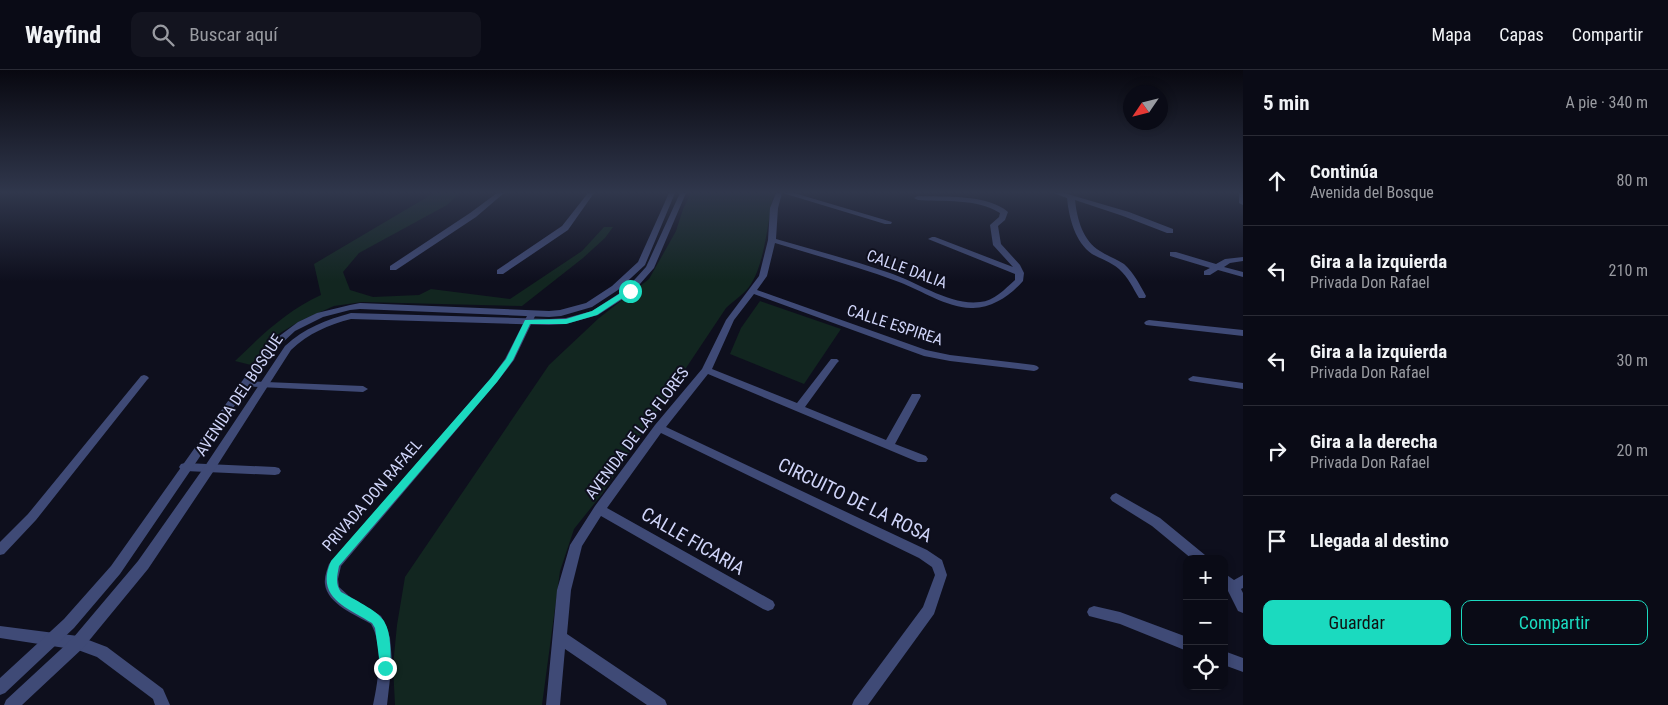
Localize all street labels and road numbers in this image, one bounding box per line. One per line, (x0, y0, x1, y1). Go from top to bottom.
street label: CALLE DALIA (864, 246, 950, 292)
street label: CALLE ESPIREA (845, 301, 945, 349)
street label: AVENIDA DEL BOSQUE (191, 330, 287, 460)
street label: AVENIDA DE LAS FLORES (581, 363, 693, 503)
street label: PRIVADA DON RAFAEL (318, 435, 426, 555)
street label: CIRCUITO DE LA ROSA (774, 453, 936, 547)
street label: CALLE FICARIA (637, 502, 749, 580)

